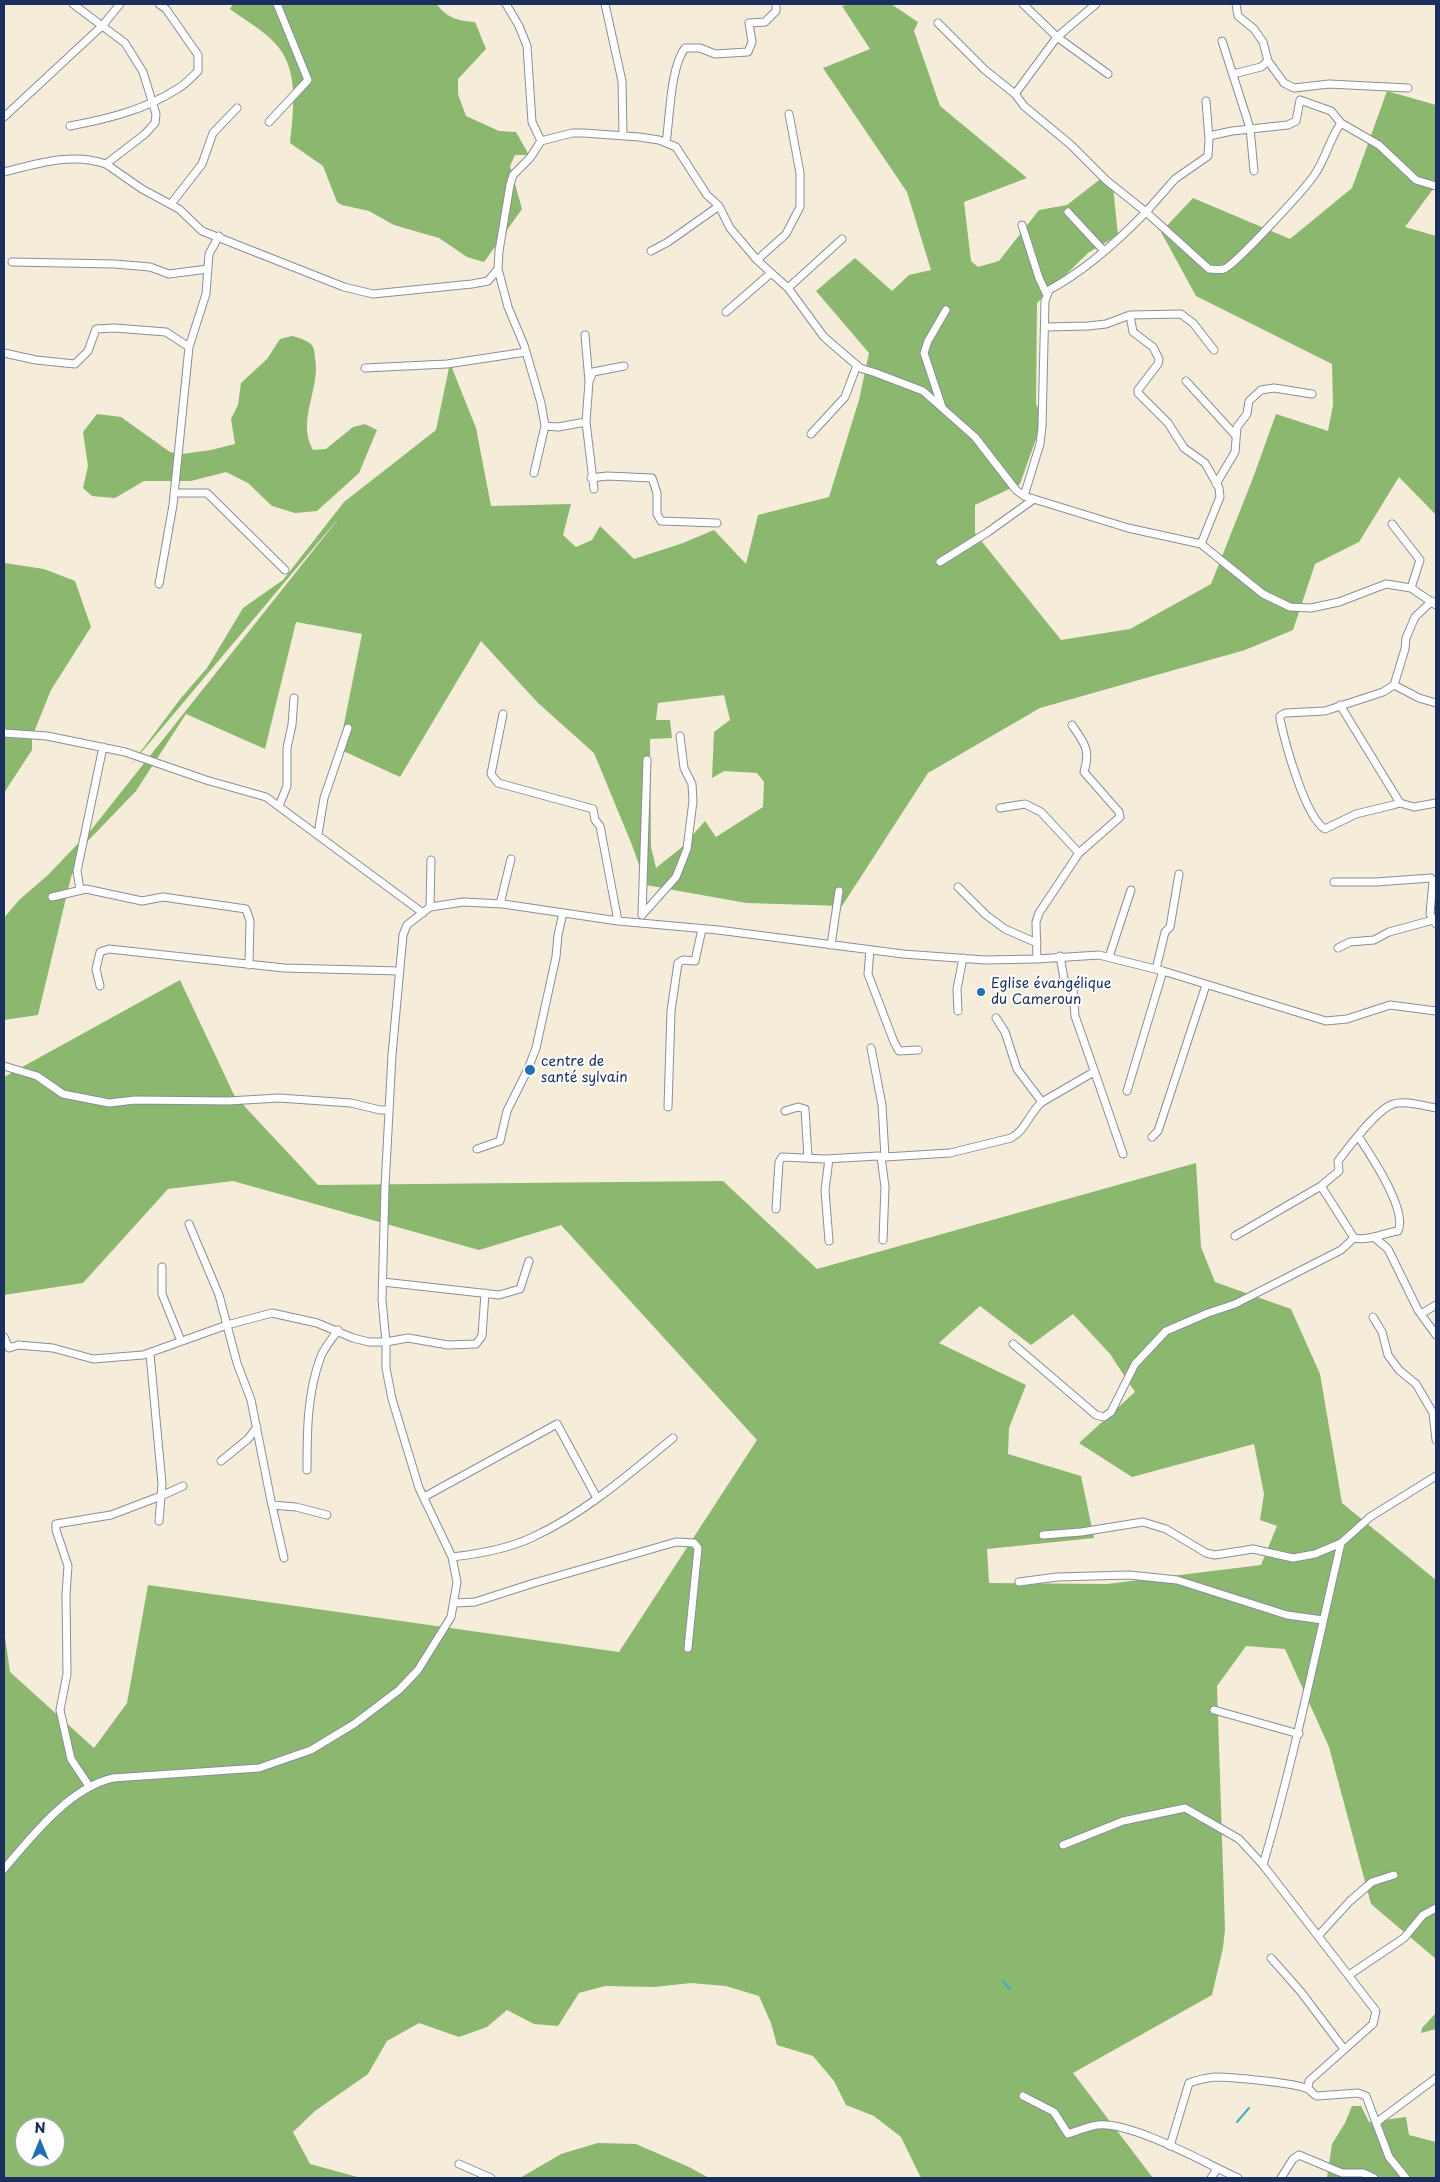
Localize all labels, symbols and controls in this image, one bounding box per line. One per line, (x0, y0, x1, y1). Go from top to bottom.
place label: Eglise évangélique du Cameroun (991, 976, 1111, 1009)
marker: Eglise évangélique du Cameroun (975, 986, 987, 998)
place label: centre de santé sylvain (541, 1054, 628, 1086)
marker: centre de santé sylvain (523, 1063, 537, 1077)
north arrow (15, 2117, 65, 2167)
text: N (34, 2117, 46, 2138)

